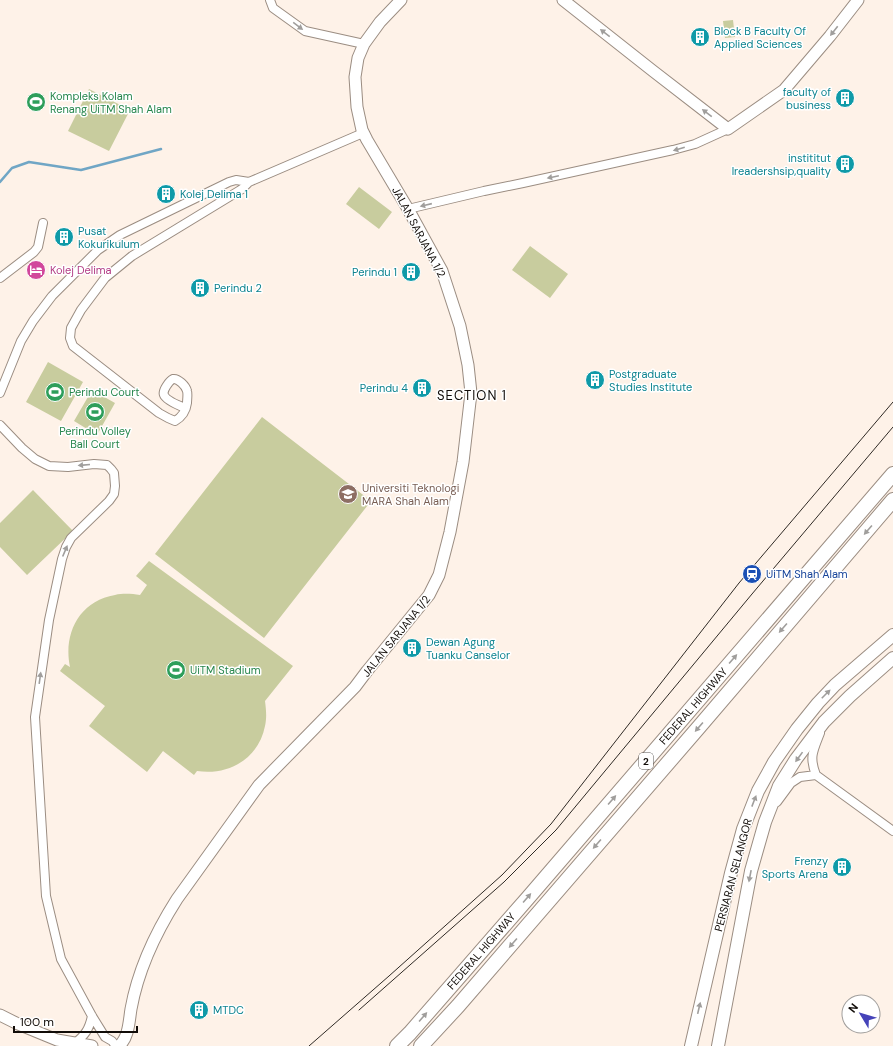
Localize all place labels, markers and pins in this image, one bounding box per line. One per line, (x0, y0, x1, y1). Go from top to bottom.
place label: Block B Faculty Of Applied Sciences (714, 24, 806, 51)
building icon: Block B Faculty Of Applied Sciences (689, 26, 711, 48)
place label: faculty of business (783, 85, 831, 112)
building icon: faculty of business (834, 87, 856, 109)
place label: Kompleks Kolam Renang UiTM Shah Alam (50, 89, 172, 116)
sports icon: Kompleks Kolam Renang UiTM Shah Alam (25, 91, 47, 113)
place label: instititut lreadershsip,quality (732, 151, 831, 178)
building icon: instititut lreadershsip,quality (834, 153, 856, 175)
building icon: Kolej Delima 1 (155, 183, 177, 205)
place label: Kolej Delima 1 (180, 187, 248, 201)
place label: Pusat Kokurikulum (78, 224, 140, 251)
building icon: Pusat Kokurikulum (53, 226, 75, 248)
hotel icon: Kolej Delima (25, 259, 47, 281)
building icon: Perindu 1 (400, 261, 422, 283)
place label: Kolej Delima (50, 263, 112, 277)
place label: Perindu 1 (352, 265, 397, 279)
building icon: Perindu 2 (189, 277, 211, 299)
place label: Perindu 2 (214, 281, 262, 295)
place label: Postgraduate Studies Institute (609, 367, 692, 394)
building icon: Postgraduate Studies Institute (584, 369, 606, 391)
building icon: Perindu 4 (411, 377, 433, 399)
sports icon: Perindu Court (44, 381, 66, 403)
place label: Perindu 4 (360, 381, 408, 395)
place label: Perindu Court (69, 385, 140, 399)
sports icon: Perindu Volley Ball Court (84, 401, 106, 423)
place label: Perindu Volley Ball Court (59, 424, 131, 451)
place label: Universiti Teknologi MARA Shah Alam (362, 481, 459, 508)
school or university icon: Universiti Teknologi MARA Shah Alam (337, 483, 359, 505)
station icon: UiTM Shah Alam (741, 563, 763, 585)
place label: UiTM Shah Alam (766, 567, 848, 581)
place label: Dewan Agung Tuanku Canselor (426, 635, 510, 662)
building icon: Dewan Agung Tuanku Canselor (401, 637, 423, 659)
sports icon: UiTM Stadium (165, 659, 187, 681)
place label: UiTM Stadium (190, 663, 261, 677)
place label: Frenzy Sports Arena (762, 854, 828, 881)
building icon: Frenzy Sports Arena (831, 856, 853, 878)
building icon: MTDC (188, 999, 210, 1021)
place label: MTDC (213, 1003, 244, 1017)

